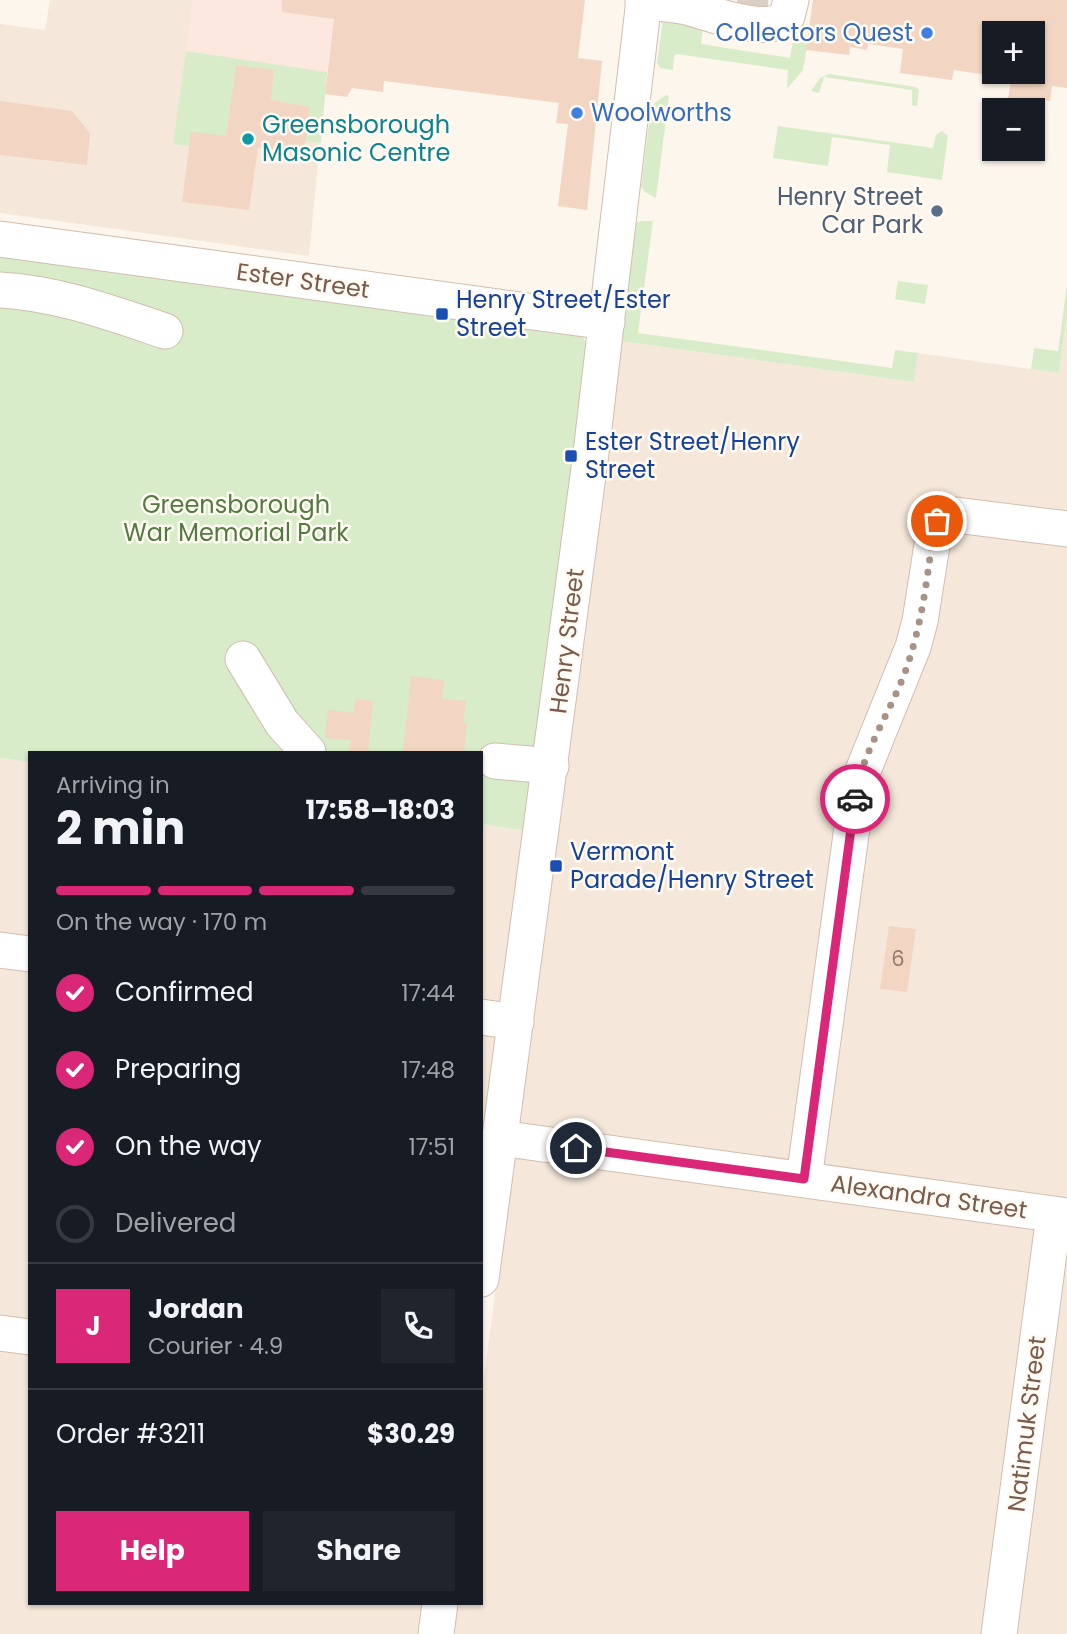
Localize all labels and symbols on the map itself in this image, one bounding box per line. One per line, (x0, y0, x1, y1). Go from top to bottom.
place label: Collectors Quest (715, 16, 913, 49)
marker: Collectors Quest (919, 25, 935, 41)
place label: Woolworths (591, 96, 732, 129)
marker: Woolworths (569, 105, 585, 121)
place label: Greensborough Masonic Centre (262, 108, 450, 169)
marker: Greensborough Masonic Centre (240, 131, 256, 147)
place label: Henry Street Car Park (777, 180, 924, 241)
marker: Henry Street Car Park (929, 203, 945, 219)
street label: Ester Street (234, 255, 372, 306)
place label: Henry Street/Ester Street (456, 283, 671, 344)
marker: Henry Street/Ester Street (434, 306, 450, 322)
place label: Ester Street/Henry Street (585, 425, 800, 486)
marker: Ester Street/Henry Street (563, 448, 579, 464)
park label: Greensborough War Memorial Park (123, 488, 349, 549)
pin (907, 491, 967, 551)
street label: Henry Street (541, 566, 592, 715)
courier (820, 764, 890, 834)
place label: Vermont Parade/Henry Street (570, 835, 814, 896)
marker: Vermont Parade/Henry Street (548, 858, 564, 874)
house number: 6 (891, 944, 905, 973)
pin (546, 1118, 606, 1178)
street label: Alexandra Street (829, 1166, 1029, 1227)
street label: Natimuk Street (999, 1334, 1054, 1514)

